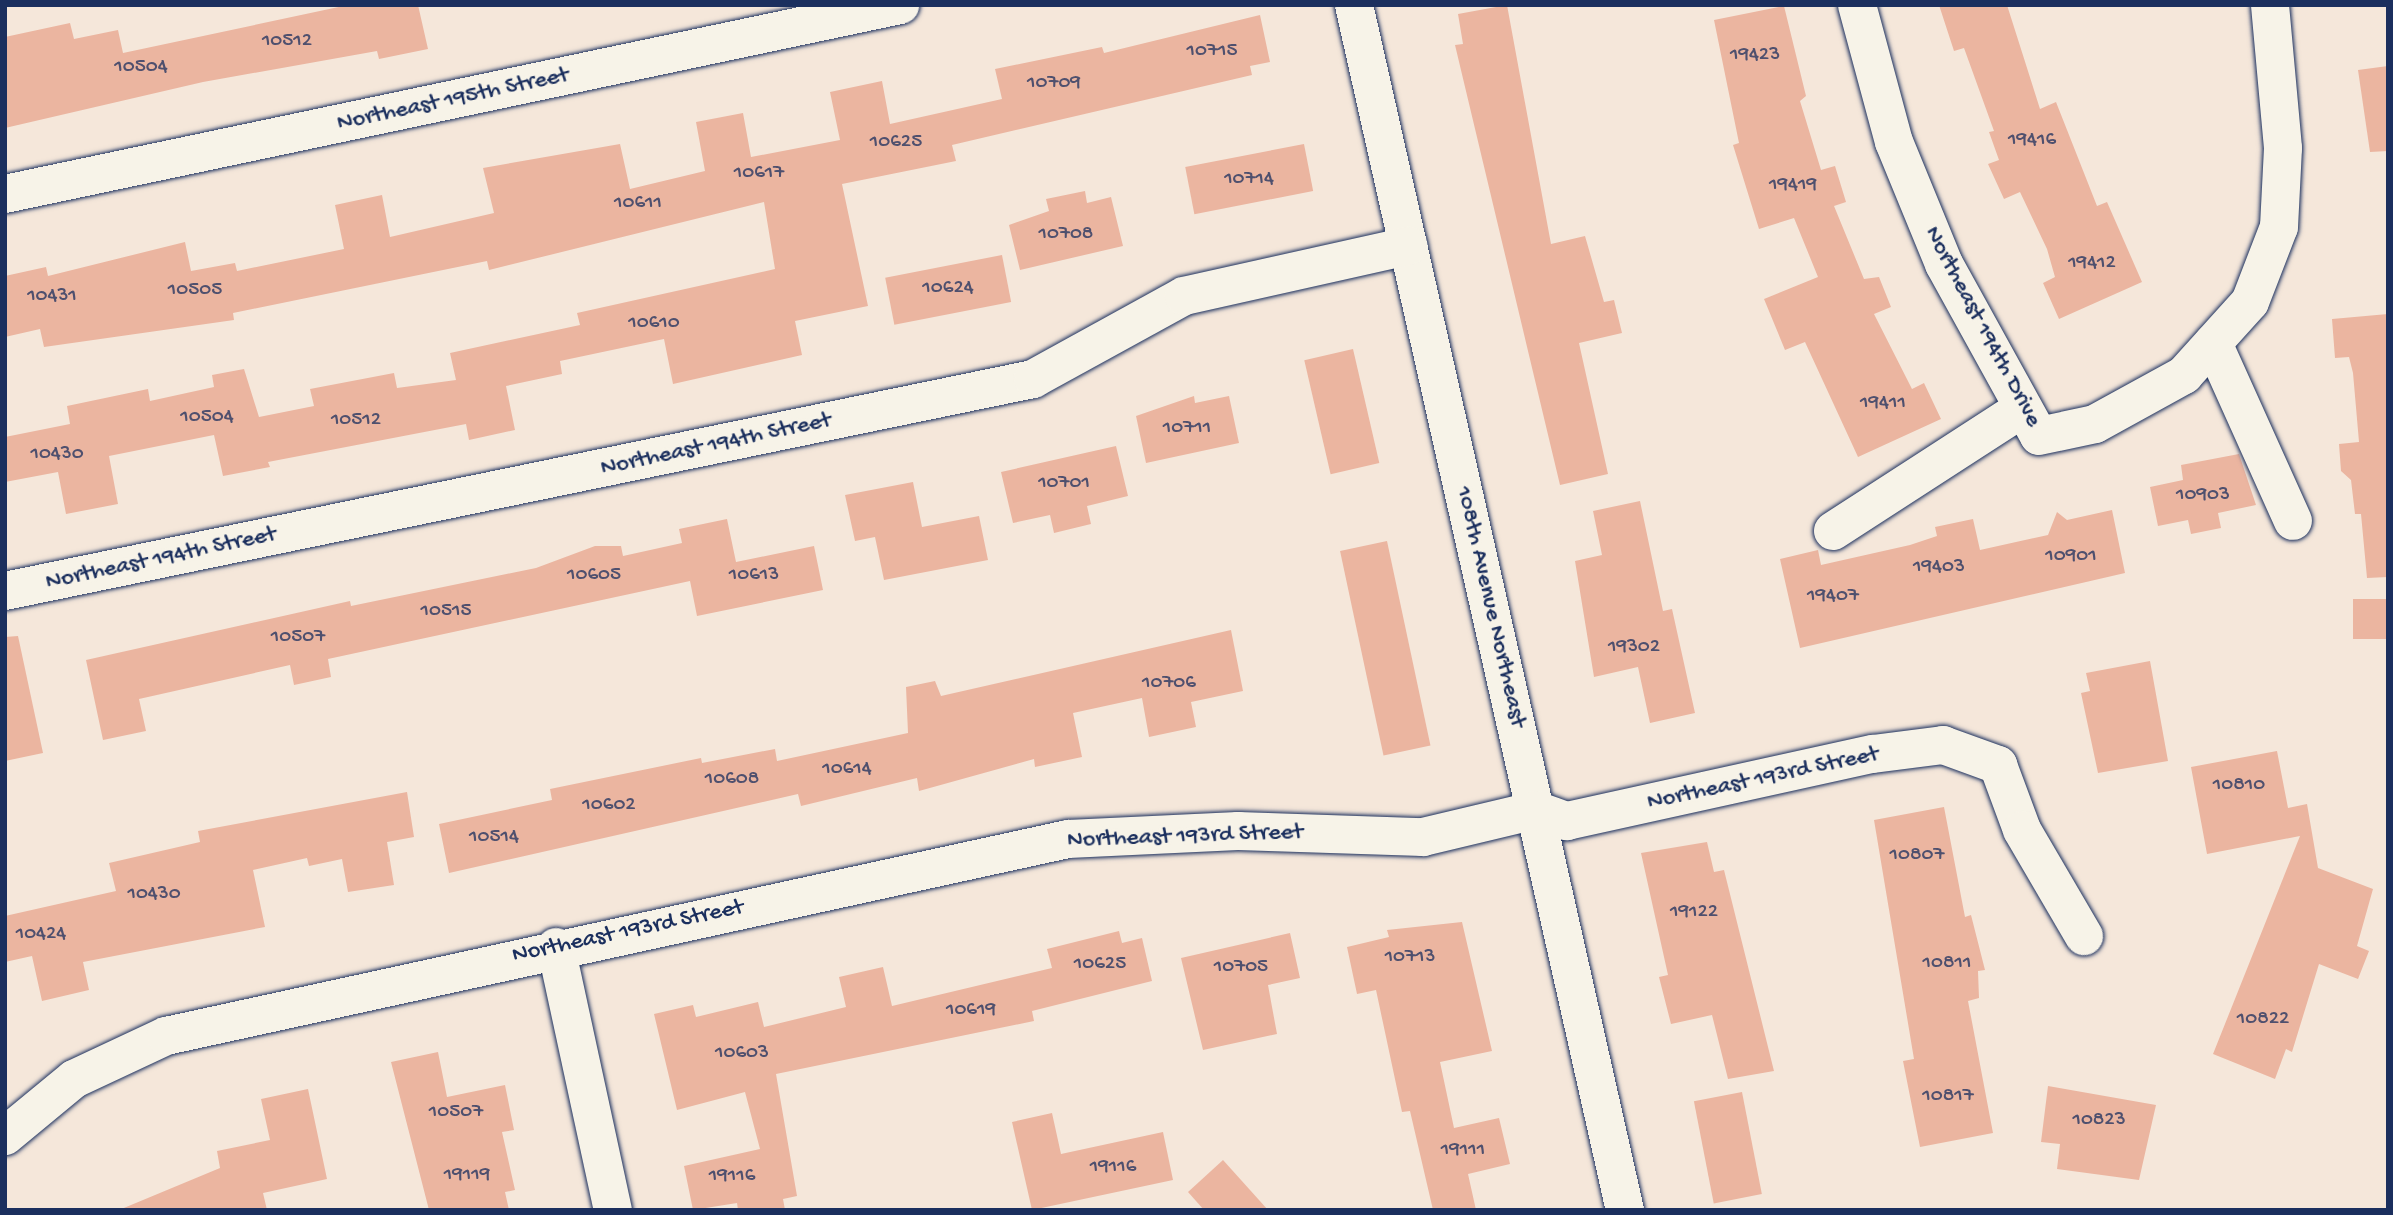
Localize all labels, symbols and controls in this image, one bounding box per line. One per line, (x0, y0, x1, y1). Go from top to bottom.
house number: 10512 (262, 29, 312, 55)
house number: 10715 (1187, 39, 1237, 65)
house number: 19423 (1730, 43, 1780, 69)
house number: 10504 (114, 55, 168, 81)
street label: Northeast 195th Street (335, 61, 571, 139)
house number: 10709 (1027, 71, 1081, 97)
house number: 19416 (2008, 128, 2056, 154)
house number: 10625 (870, 130, 922, 156)
house number: 10617 (734, 161, 784, 187)
house number: 10714 (1224, 167, 1274, 193)
house number: 19419 (1769, 173, 1817, 199)
house number: 10611 (614, 191, 662, 217)
house number: 10708 (1039, 222, 1093, 248)
street label: Northeast 194th Drive (1917, 222, 2047, 432)
house number: 19412 (2068, 251, 2116, 277)
house number: 10624 (922, 276, 974, 302)
house number: 10505 (168, 278, 222, 304)
house number: 10431 (27, 284, 77, 310)
house number: 10610 (628, 311, 680, 337)
house number: 19411 (1860, 391, 1906, 417)
house number: 10504 (180, 405, 234, 431)
street label: Northeast 194th Street (598, 407, 834, 483)
house number: 10512 (331, 408, 381, 434)
house number: 10711 (1163, 416, 1211, 442)
house number: 10430 (30, 442, 84, 468)
house number: 10701 (1038, 471, 1090, 497)
house number: 10903 (2176, 483, 2230, 509)
street label: 108th Avenue Northeast (1448, 484, 1532, 730)
street label: Northeast 194th Street (43, 521, 279, 597)
house number: 10901 (2045, 544, 2097, 570)
house number: 19403 (1913, 555, 1965, 581)
house number: 10605 (567, 563, 621, 589)
house number: 10613 (729, 563, 779, 589)
house number: 19407 (1807, 584, 1859, 610)
house number: 10515 (421, 599, 471, 625)
house number: 10507 (271, 625, 325, 651)
house number: 19302 (1608, 635, 1660, 661)
house number: 10706 (1142, 671, 1196, 697)
street label: Northeast 193rd Street (1645, 740, 1881, 818)
house number: 10614 (822, 757, 872, 783)
house number: 10608 (705, 767, 759, 793)
house number: 10810 (2213, 773, 2265, 799)
house number: 10602 (582, 793, 636, 819)
street label: Northeast 193rd Street (1067, 818, 1303, 856)
house number: 10514 (469, 825, 519, 851)
house number: 10807 (1890, 843, 1944, 869)
house number: 10430 (127, 882, 181, 908)
street label: Northeast 193rd Street (510, 893, 746, 971)
house number: 19122 (1670, 900, 1718, 926)
house number: 10424 (16, 922, 66, 948)
house number: 10713 (1385, 945, 1435, 971)
house number: 10811 (1923, 951, 1971, 977)
house number: 10625 (1074, 952, 1126, 978)
house number: 10705 (1214, 955, 1268, 981)
house number: 10619 (946, 998, 996, 1024)
house number: 10822 (2237, 1007, 2289, 1033)
house number: 10603 (715, 1041, 769, 1067)
house number: 10817 (1922, 1084, 1974, 1110)
house number: 10507 (429, 1100, 483, 1126)
house number: 10823 (2072, 1108, 2126, 1134)
house number: 19111 (1441, 1138, 1485, 1164)
house number: 19116 (1090, 1155, 1136, 1181)
house number: 19119 (444, 1163, 490, 1189)
house number: 19116 (709, 1164, 755, 1190)

